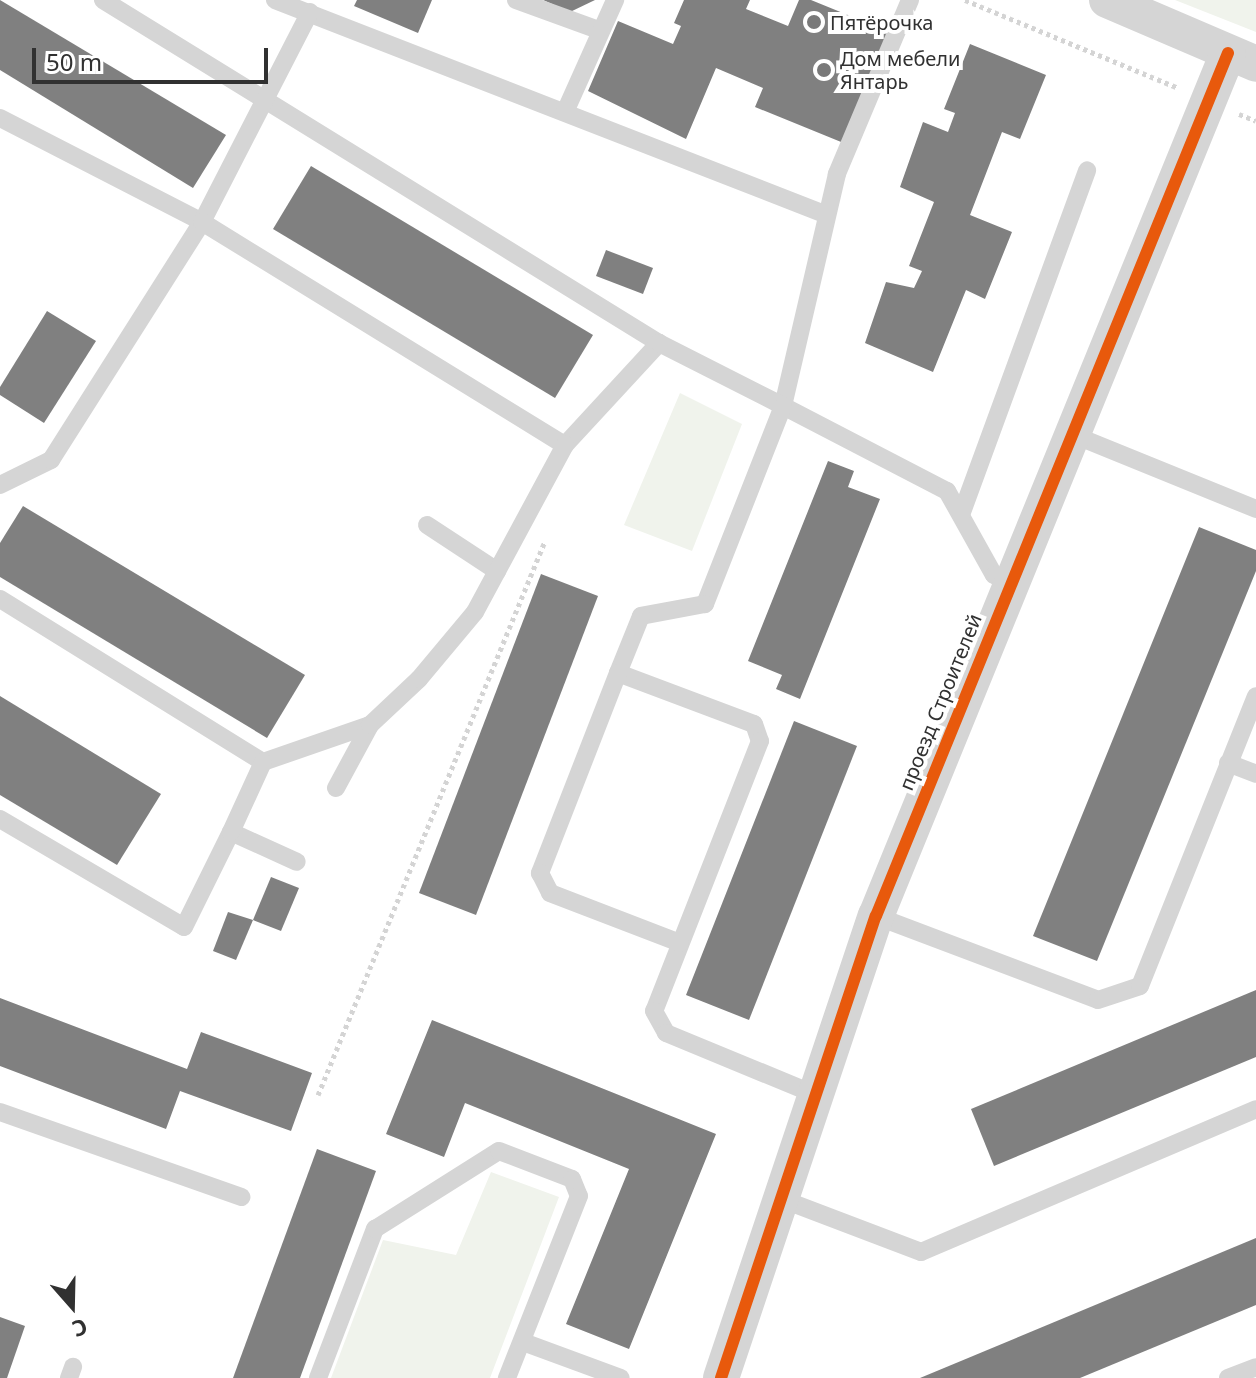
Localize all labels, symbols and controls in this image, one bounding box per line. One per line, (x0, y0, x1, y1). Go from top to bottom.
place label: Пятёрочка (830, 10, 933, 34)
marker: Пятёрочка (805, 13, 823, 31)
scale bar (36, 32, 272, 82)
text: 50 m (46, 45, 102, 78)
place label: Дом мебели Янтарь (840, 46, 961, 93)
marker: Дом мебели Янтарь (815, 61, 833, 79)
street label: проезд Строителей (894, 610, 986, 794)
north arrow (32, 1266, 112, 1346)
text: С (68, 1312, 92, 1345)

